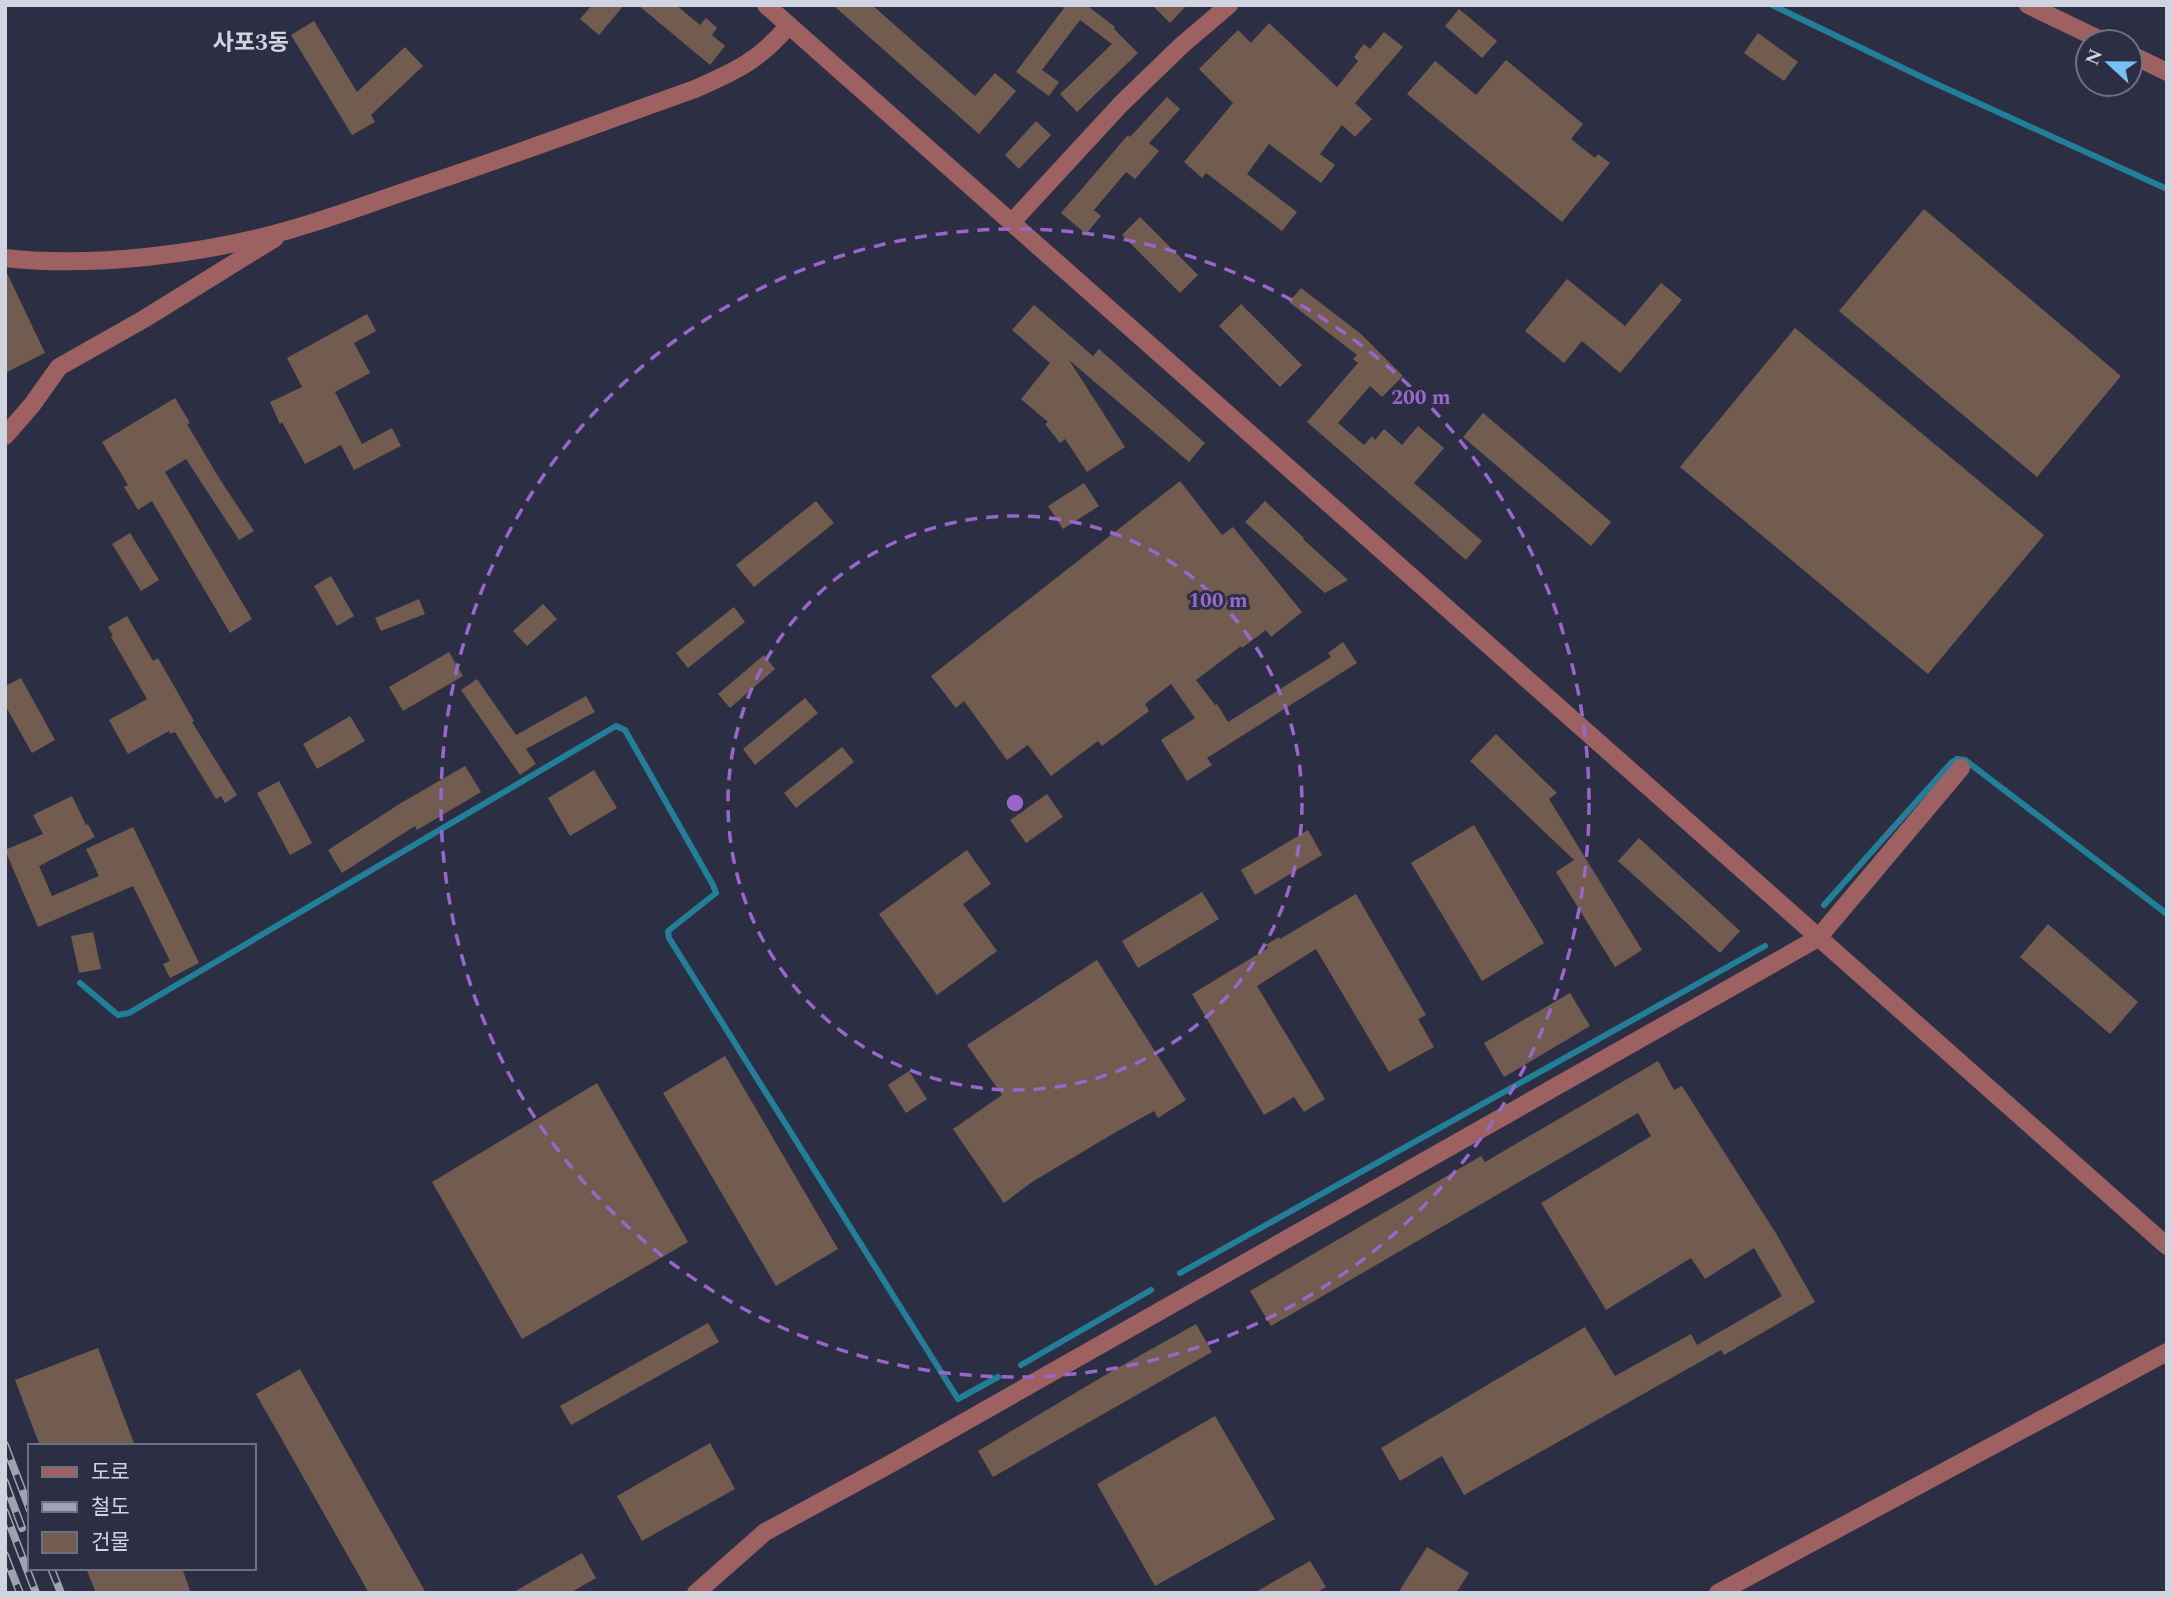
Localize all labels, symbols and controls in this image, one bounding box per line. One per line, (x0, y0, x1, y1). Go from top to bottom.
district label: 사포3동 (213, 26, 289, 61)
north arrow (2074, 28, 2144, 98)
text: N (2078, 45, 2111, 70)
text: 200 m (1391, 382, 1451, 414)
text: 100 m (1188, 585, 1248, 617)
centre of rings (1003, 791, 1027, 815)
legend (28, 1444, 256, 1570)
text: 도로 (91, 1457, 130, 1489)
text: 철도 (91, 1492, 130, 1524)
text: 건물 (91, 1527, 130, 1559)

